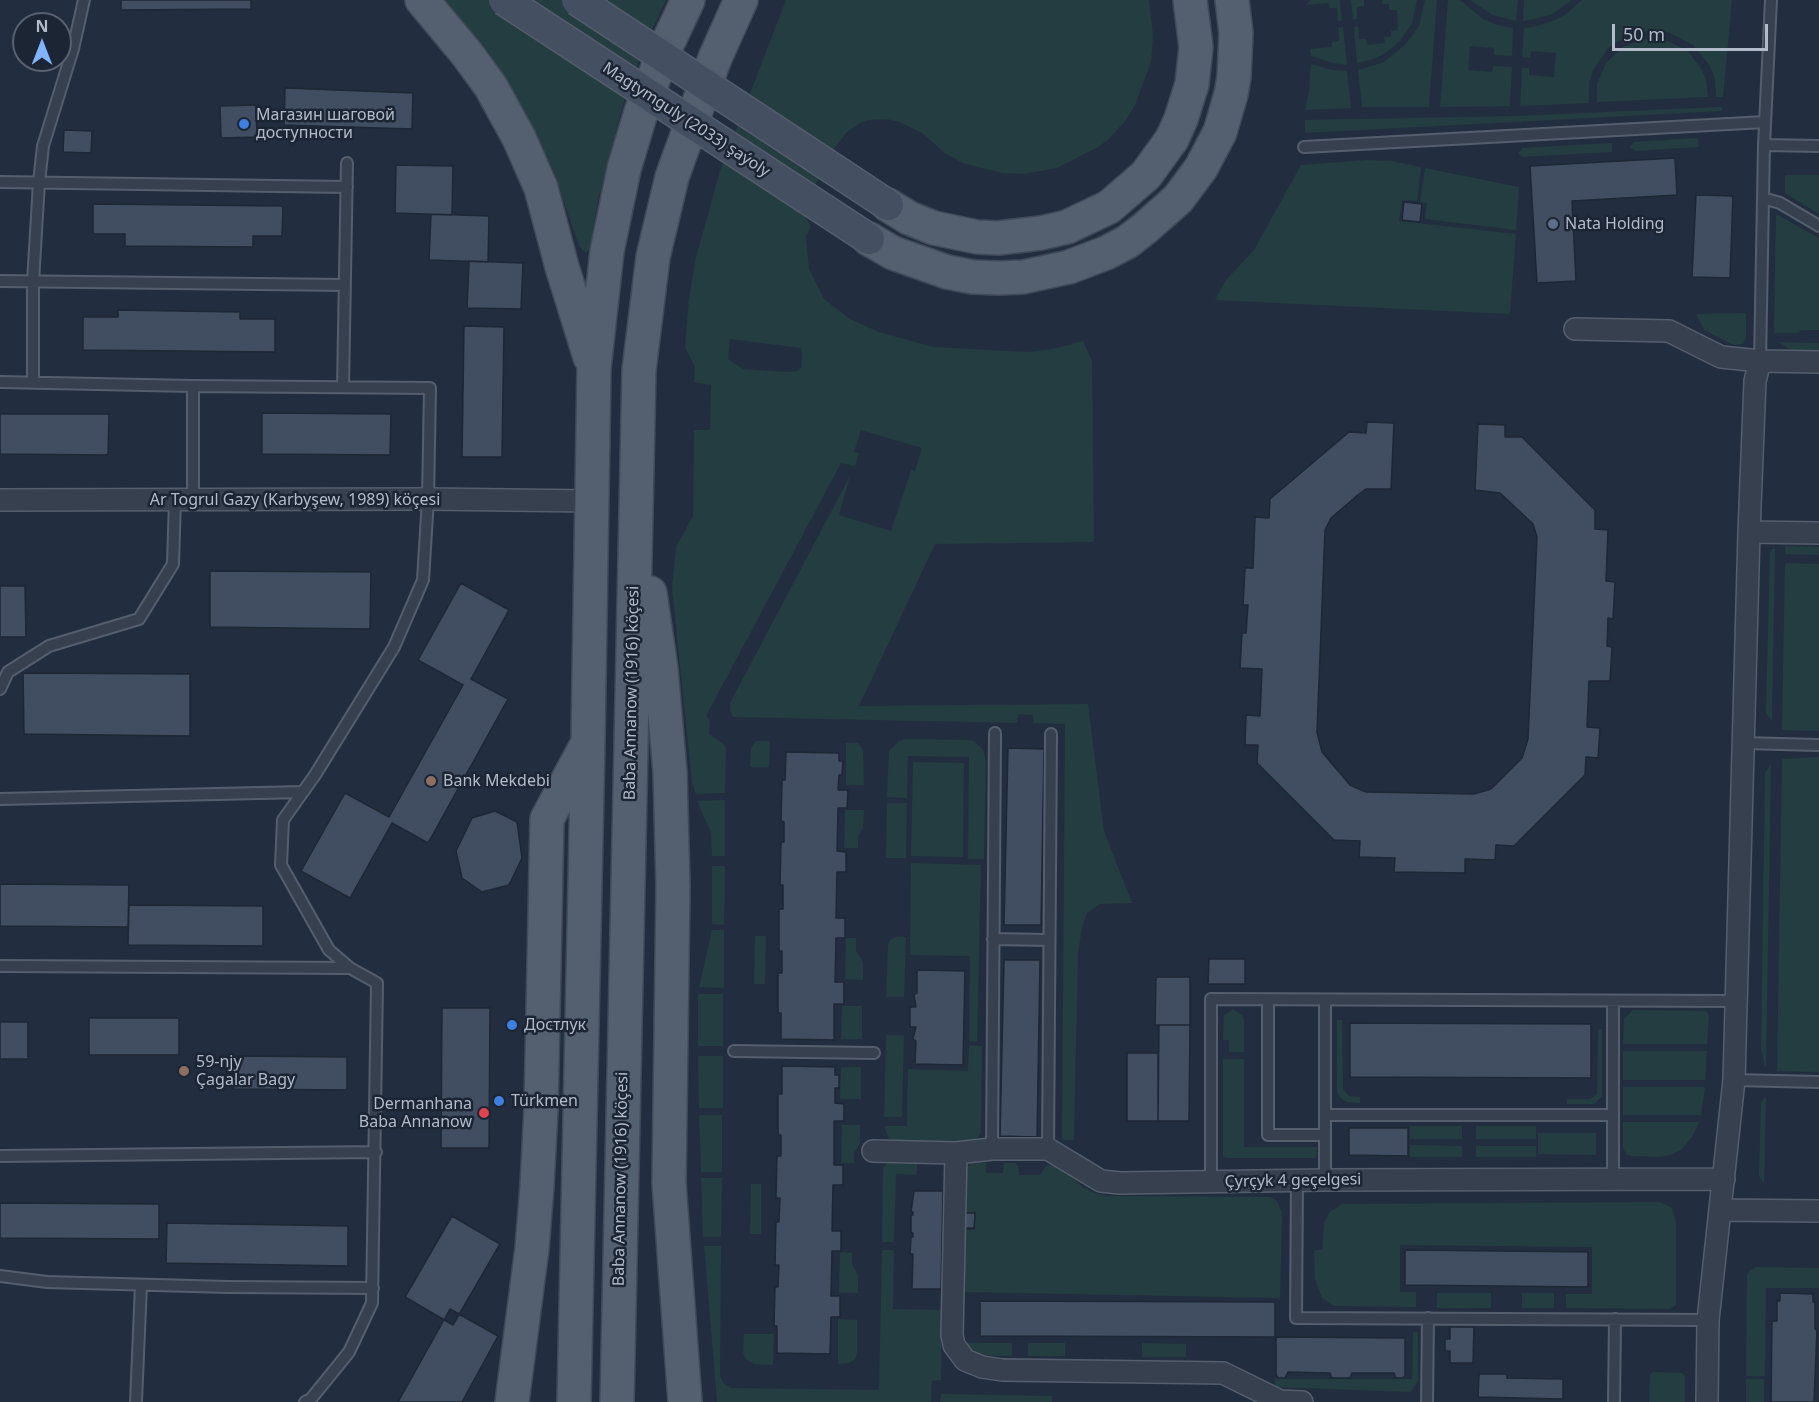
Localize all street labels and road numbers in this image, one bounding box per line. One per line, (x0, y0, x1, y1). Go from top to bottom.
street label: Magtymguly (2033) şaýoly (599, 59, 773, 181)
street label: Ar Togrul Gazy (Karbyşew, 1989) köçesi (150, 490, 440, 510)
street label: Baba Annanow (1916) köçesi (621, 586, 643, 800)
street label: Baba Annanow (1916) köçesi (610, 1072, 632, 1286)
street label: Çyrçyk 4 geçelgesi (1224, 1170, 1362, 1192)

